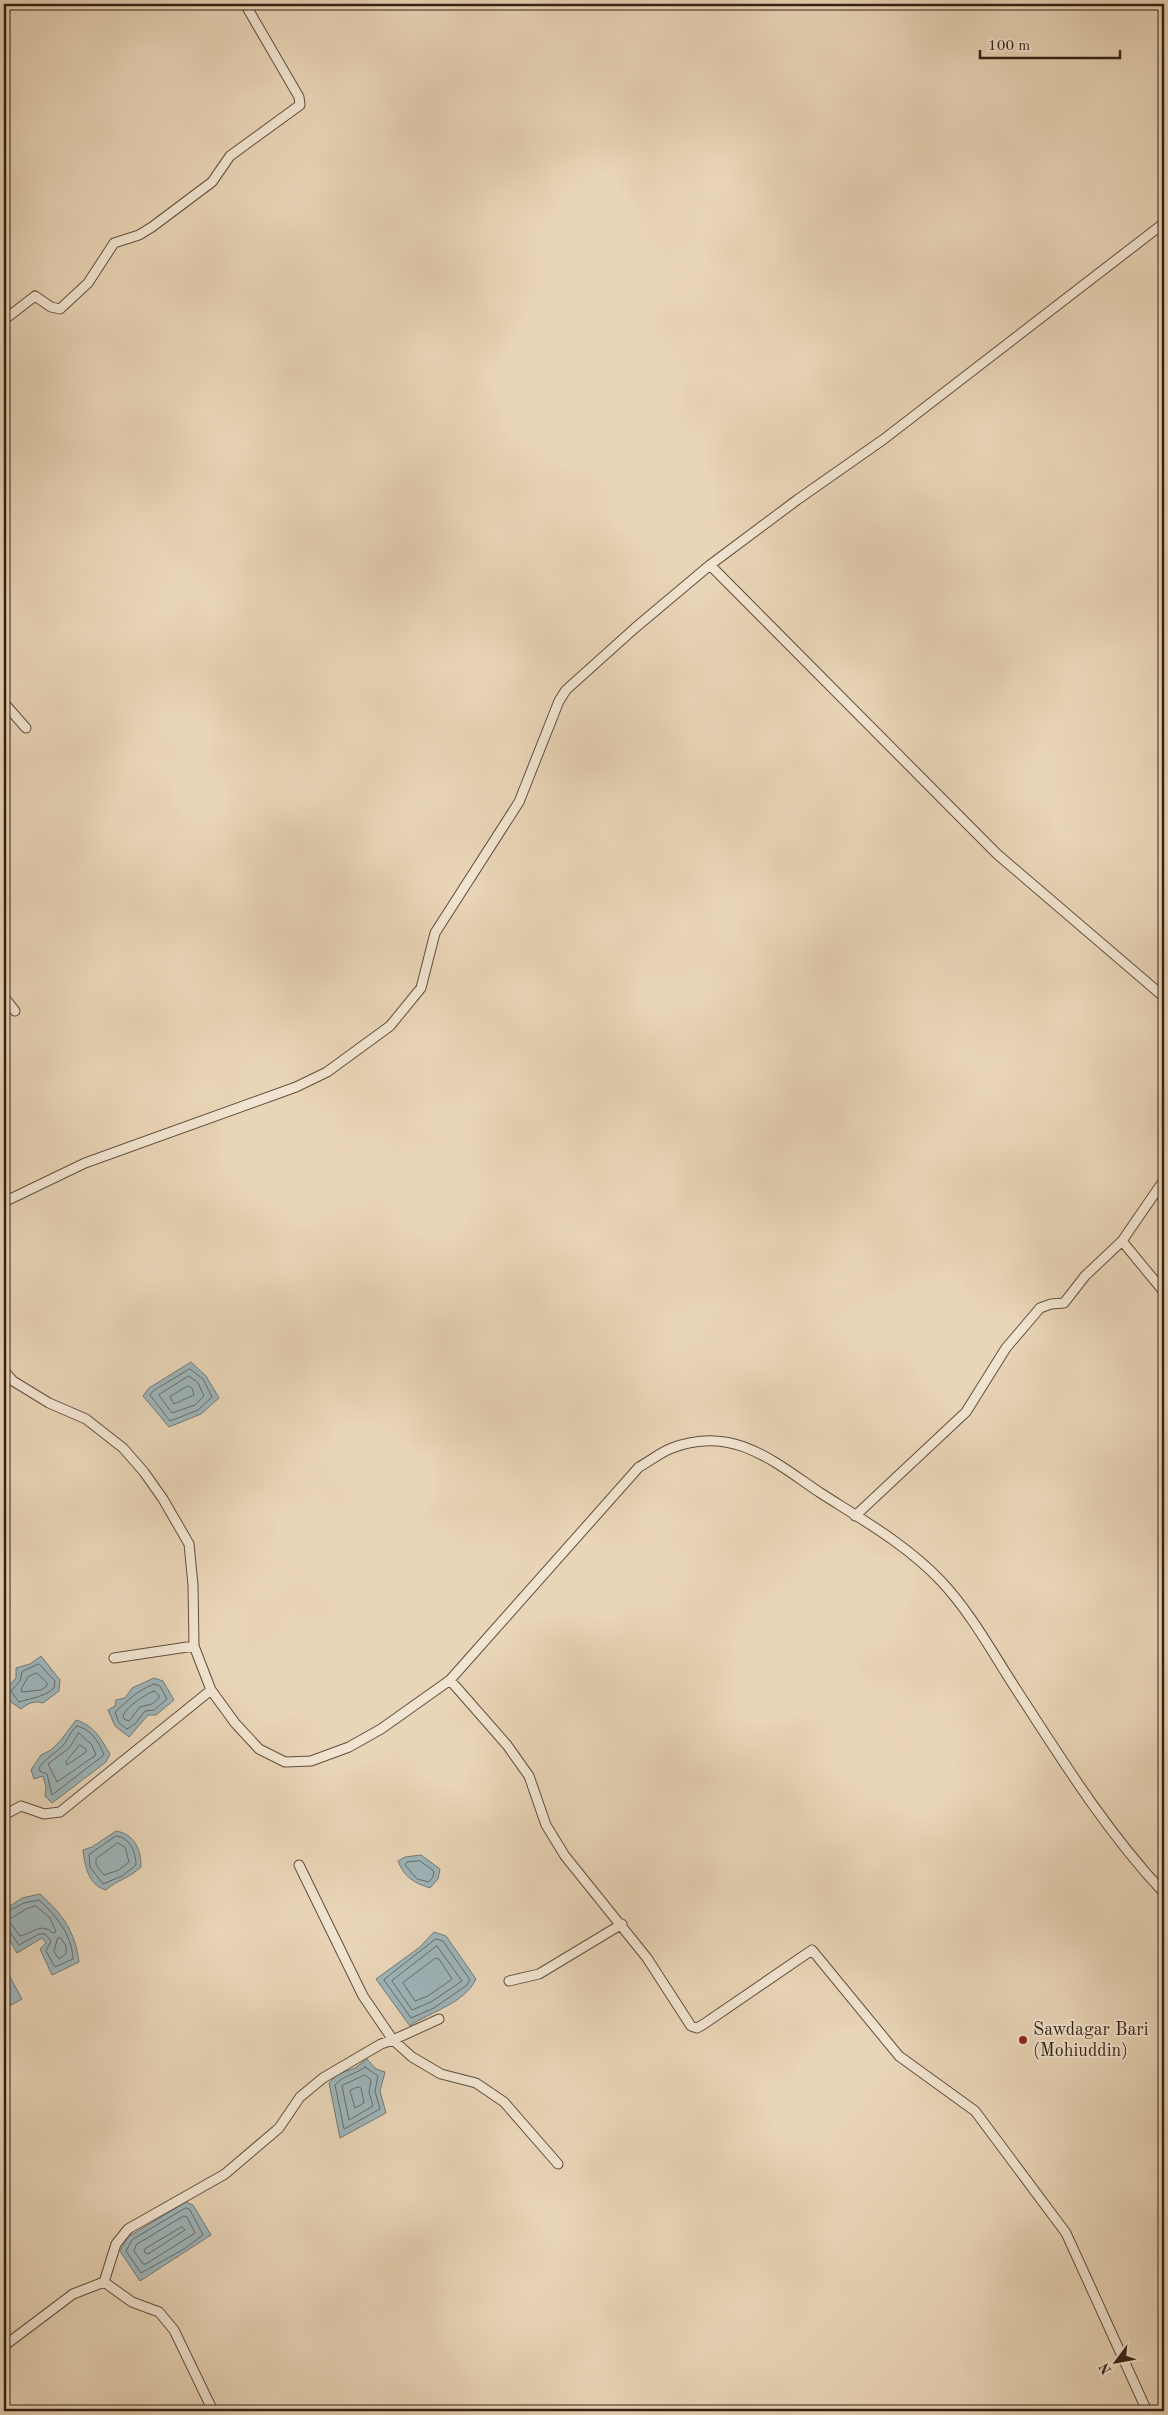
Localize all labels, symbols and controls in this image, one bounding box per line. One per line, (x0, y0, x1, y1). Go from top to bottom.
scale bar (980, 28, 1120, 60)
text: 100 m (988, 39, 1030, 54)
place label: Sawdagar Bari (Mohiuddin) (1033, 2021, 1149, 2060)
marker: Sawdagar Bari (Mohiuddin) (1017, 2034, 1029, 2046)
north arrow (1090, 2338, 1140, 2388)
text: N (1097, 2360, 1115, 2377)

